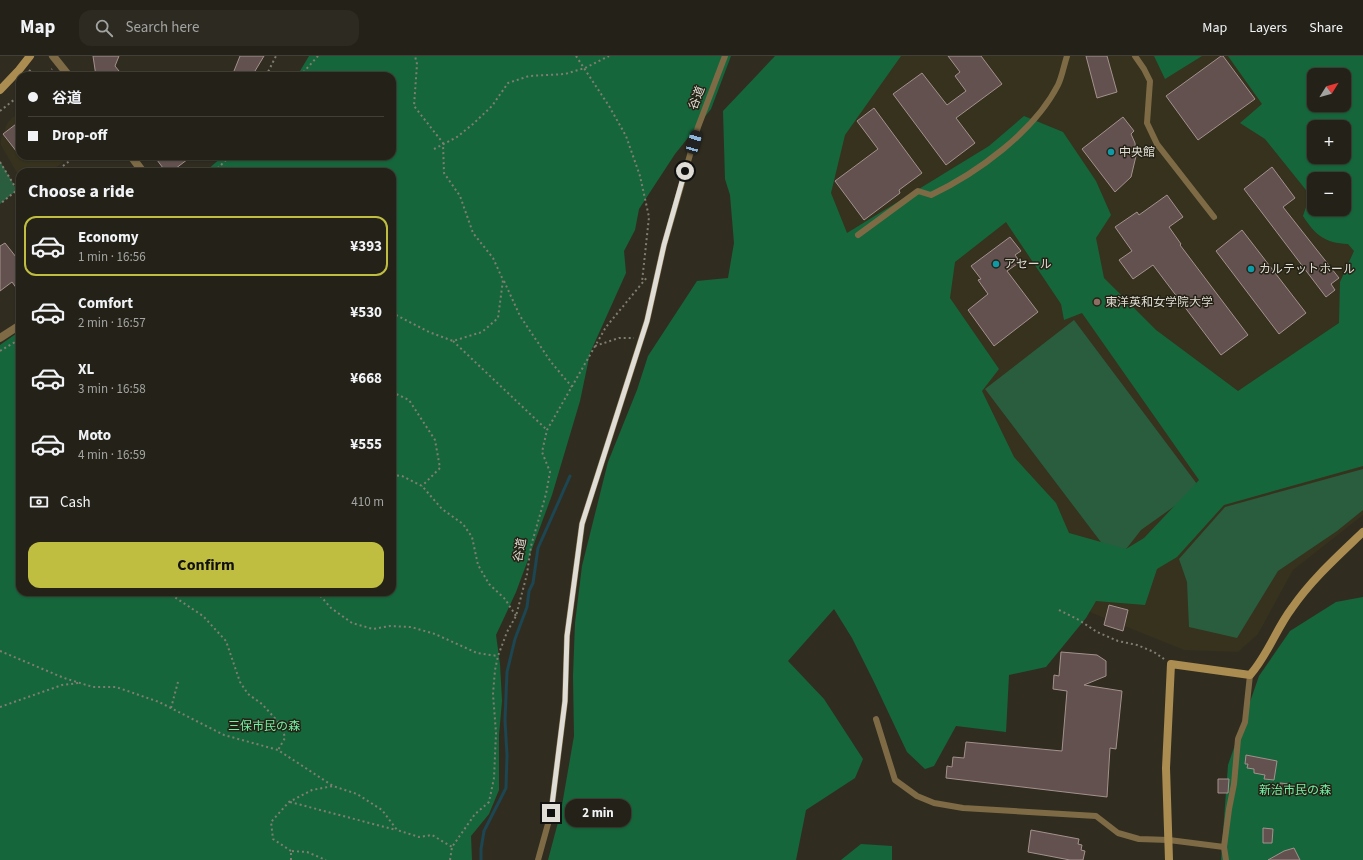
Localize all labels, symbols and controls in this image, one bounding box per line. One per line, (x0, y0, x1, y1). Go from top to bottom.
search box (79, 10, 359, 46)
text: Map (20, 14, 55, 41)
icon: search (93, 17, 115, 39)
text: Search here (125, 17, 199, 38)
text: Map (1202, 18, 1227, 38)
text: Layers (1249, 18, 1287, 38)
text: Share (1309, 18, 1343, 38)
north arrow (1307, 68, 1351, 112)
map controls (1307, 68, 1351, 216)
street label: 谷道 (685, 84, 709, 112)
text: 谷道 (52, 88, 82, 109)
button: + (1307, 120, 1351, 164)
text: Drop-off (52, 125, 107, 146)
car (685, 129, 703, 155)
place label: 中央館 (1119, 144, 1155, 161)
marker: 中央館 (1106, 147, 1116, 157)
route start (676, 162, 694, 180)
button: − (1307, 172, 1351, 216)
text: Choose a ride (28, 179, 134, 204)
text: Economy (78, 227, 139, 248)
icon: car (30, 228, 66, 264)
text: ¥393 (350, 236, 382, 257)
text: 1 min · 16:56 (78, 248, 146, 266)
place label: アセール (1004, 256, 1052, 273)
marker: アセール (991, 259, 1001, 269)
place label: カルテットホール (1259, 261, 1355, 278)
marker: カルテットホール (1246, 264, 1256, 274)
text: Comfort (78, 293, 133, 314)
icon: car (30, 294, 66, 330)
place label: 東洋英和女学院大学 (1105, 294, 1213, 311)
marker: 東洋英和女学院大学 (1092, 297, 1102, 307)
text: ¥530 (350, 302, 382, 323)
text: 2 min · 16:57 (78, 314, 146, 332)
text: XL (78, 359, 94, 380)
icon: car (30, 360, 66, 396)
text: ¥668 (350, 368, 382, 389)
text: 3 min · 16:58 (78, 380, 146, 398)
text: Moto (78, 425, 111, 446)
icon: car (30, 426, 66, 462)
text: ¥555 (350, 434, 382, 455)
text: 4 min · 16:59 (78, 446, 146, 464)
icon: cash (28, 491, 50, 513)
text: Cash (60, 492, 91, 513)
text: 410 m (351, 493, 384, 511)
street label: 谷道 (509, 537, 531, 563)
button: Confirm (28, 542, 384, 588)
park label: 三保市民の森 (228, 718, 300, 735)
park label: 新治市民の森 (1259, 782, 1331, 799)
callout: 2 min (565, 799, 631, 827)
route end (542, 804, 560, 822)
text: 2 min (582, 804, 614, 822)

